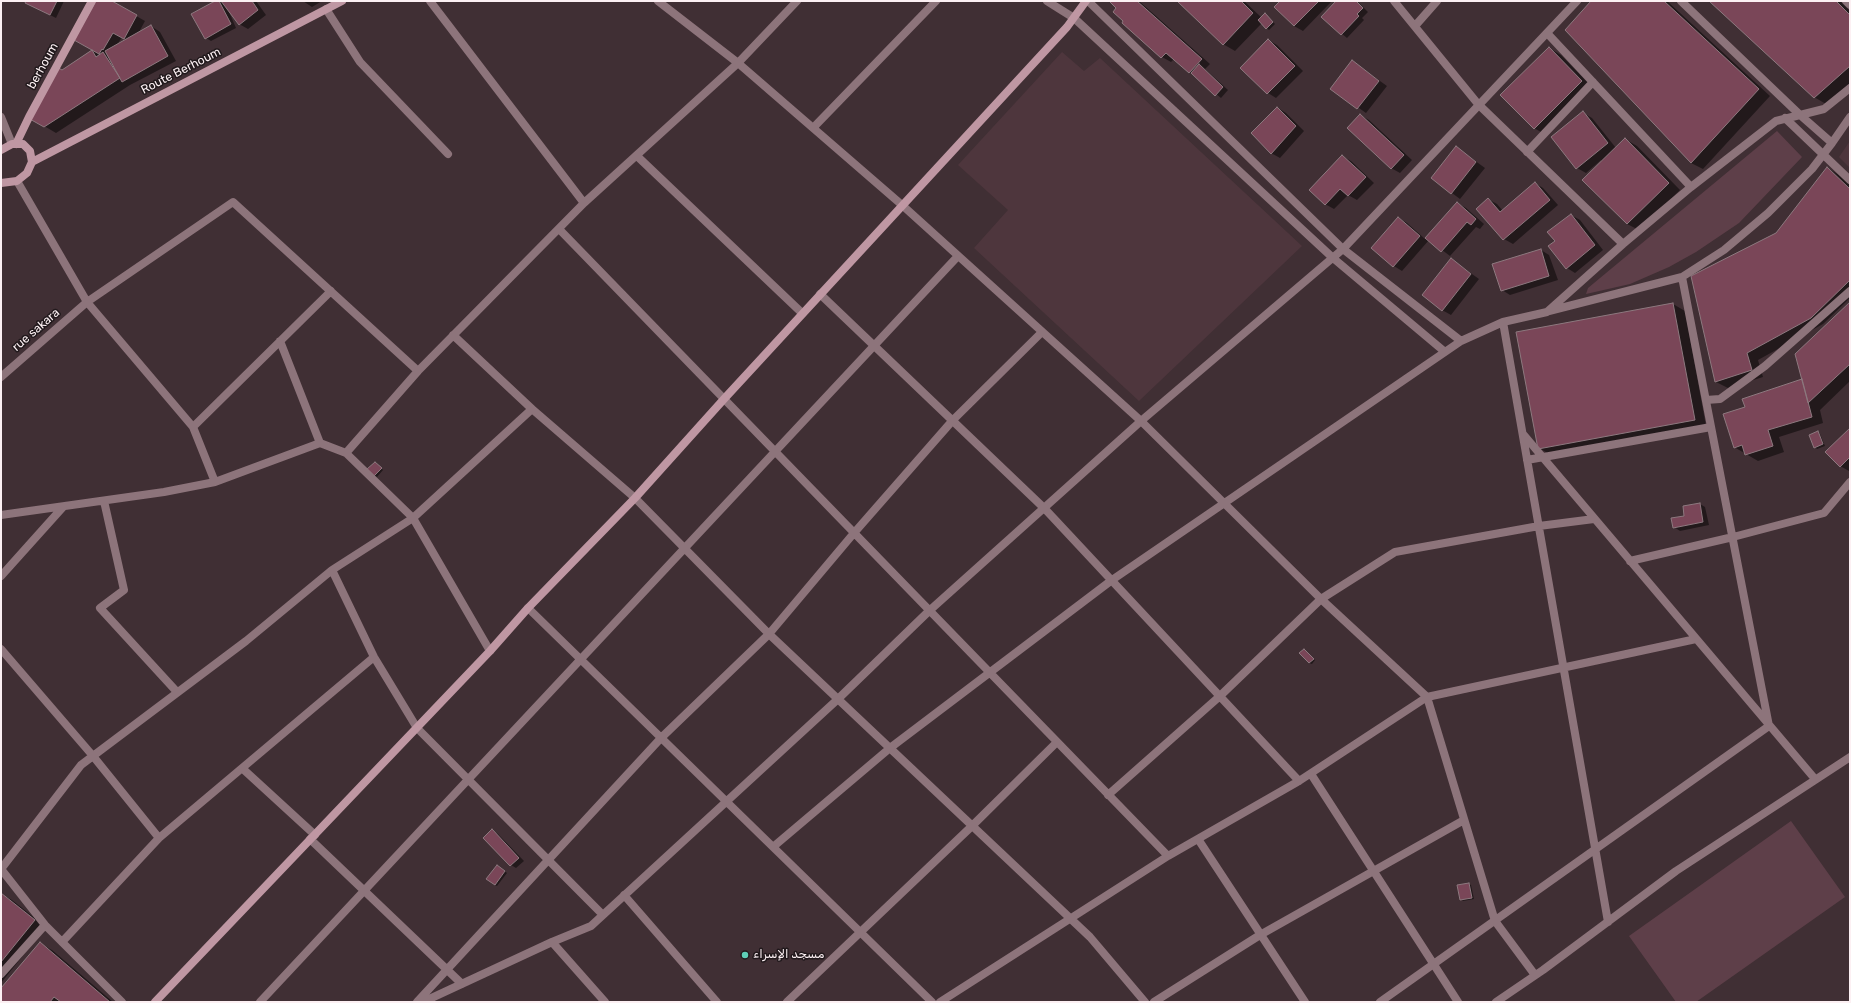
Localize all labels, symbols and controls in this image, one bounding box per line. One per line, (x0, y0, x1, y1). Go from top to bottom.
street label: berhoum (24, 40, 62, 92)
street label: Route Berhoum (139, 45, 223, 97)
street label: rue sakara (9, 306, 63, 354)
place label: مسجد الإسراء (753, 948, 824, 962)
marker: مسجد الإسراء (740, 950, 750, 960)

